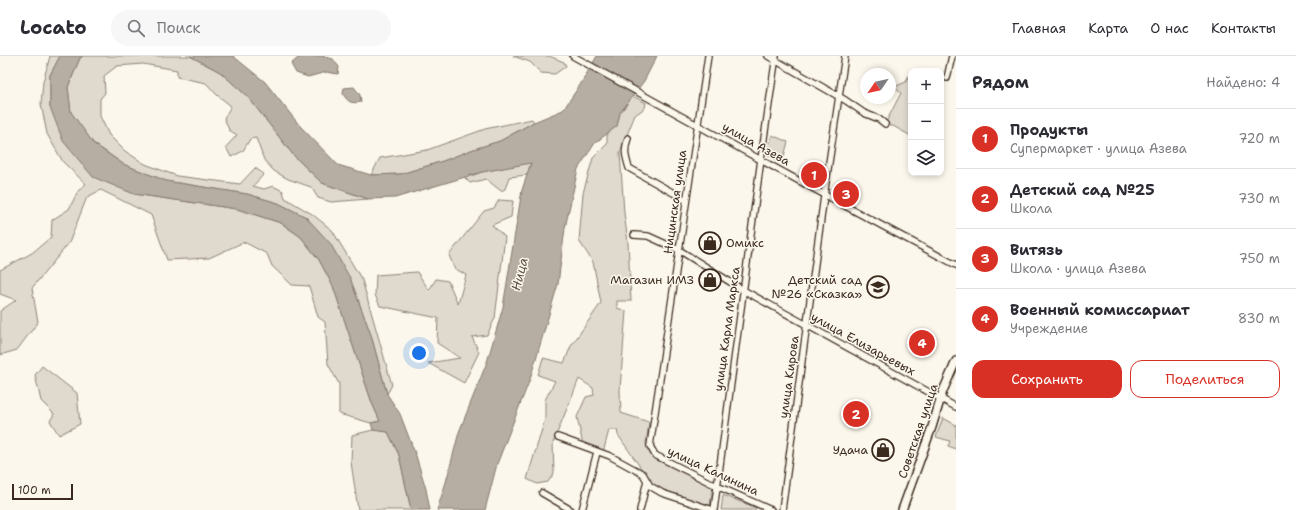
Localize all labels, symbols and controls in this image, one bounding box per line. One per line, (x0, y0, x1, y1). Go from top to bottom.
search box (111, 10, 391, 46)
text: Locato (20, 15, 87, 40)
icon: search (125, 17, 147, 39)
text: Поиск (157, 18, 200, 38)
text: Главная (1012, 19, 1066, 37)
text: Карта (1088, 19, 1128, 37)
text: О нас (1150, 19, 1189, 37)
text: Контакты (1211, 19, 1276, 37)
north arrow (860, 68, 896, 104)
map controls (908, 68, 944, 176)
button: + (908, 68, 944, 104)
text: Рядом (972, 71, 1029, 93)
text: Найдено: 4 (1206, 74, 1280, 91)
button: − (908, 104, 944, 140)
street label: улица Азева (719, 119, 793, 170)
text: Продукты (1010, 120, 1088, 140)
text: 1 (982, 130, 988, 147)
text: 720 m (1239, 130, 1280, 147)
button: layers (908, 140, 944, 176)
text: Супермаркет · улица Азева (1010, 140, 1187, 157)
street label: Ницинская улица (660, 148, 690, 255)
pin: 1 (801, 160, 827, 190)
pin: 3 (833, 179, 859, 209)
text: Детский сад №25 (1010, 180, 1155, 200)
text: 2 (980, 190, 990, 207)
text: 730 m (1238, 190, 1280, 207)
text: Школа (1010, 200, 1052, 217)
shop icon: Омикс (697, 230, 723, 256)
place label: Омикс (726, 235, 764, 251)
text: Витязь (1010, 240, 1063, 260)
text: 3 (980, 250, 990, 267)
text: 750 m (1239, 250, 1280, 267)
water label: Ница (507, 256, 532, 293)
text: Школа · улица Азева (1010, 260, 1146, 277)
street label: улица Карла Маркса (710, 265, 744, 392)
shop icon: Магазин ИМЗ (697, 267, 723, 293)
place label: Магазин ИМЗ (610, 272, 694, 288)
place label: Детский сад №26 «Сказка» (771, 272, 862, 302)
school or university icon: Детский сад №26 «Сказка» (865, 274, 891, 300)
text: Военный комиссариат (1010, 300, 1190, 320)
street label: улица Елизарьевых (808, 309, 918, 379)
text: 4 (980, 310, 990, 327)
text: 830 m (1238, 310, 1280, 327)
text: Учреждение (1010, 320, 1088, 337)
pin: 4 (909, 328, 935, 358)
street label: улица Кирова (775, 334, 803, 419)
your location (409, 343, 429, 363)
button: Сохранить (972, 360, 1122, 398)
button: Поделиться (1130, 360, 1280, 398)
street label: Советская улица (894, 381, 942, 481)
pin: 2 (843, 399, 869, 429)
shop icon: Удача (870, 437, 896, 463)
place label: Удача (833, 442, 869, 458)
street label: улица Калинина (665, 443, 762, 499)
scale bar (12, 482, 73, 501)
text: 100 m (18, 483, 51, 498)

